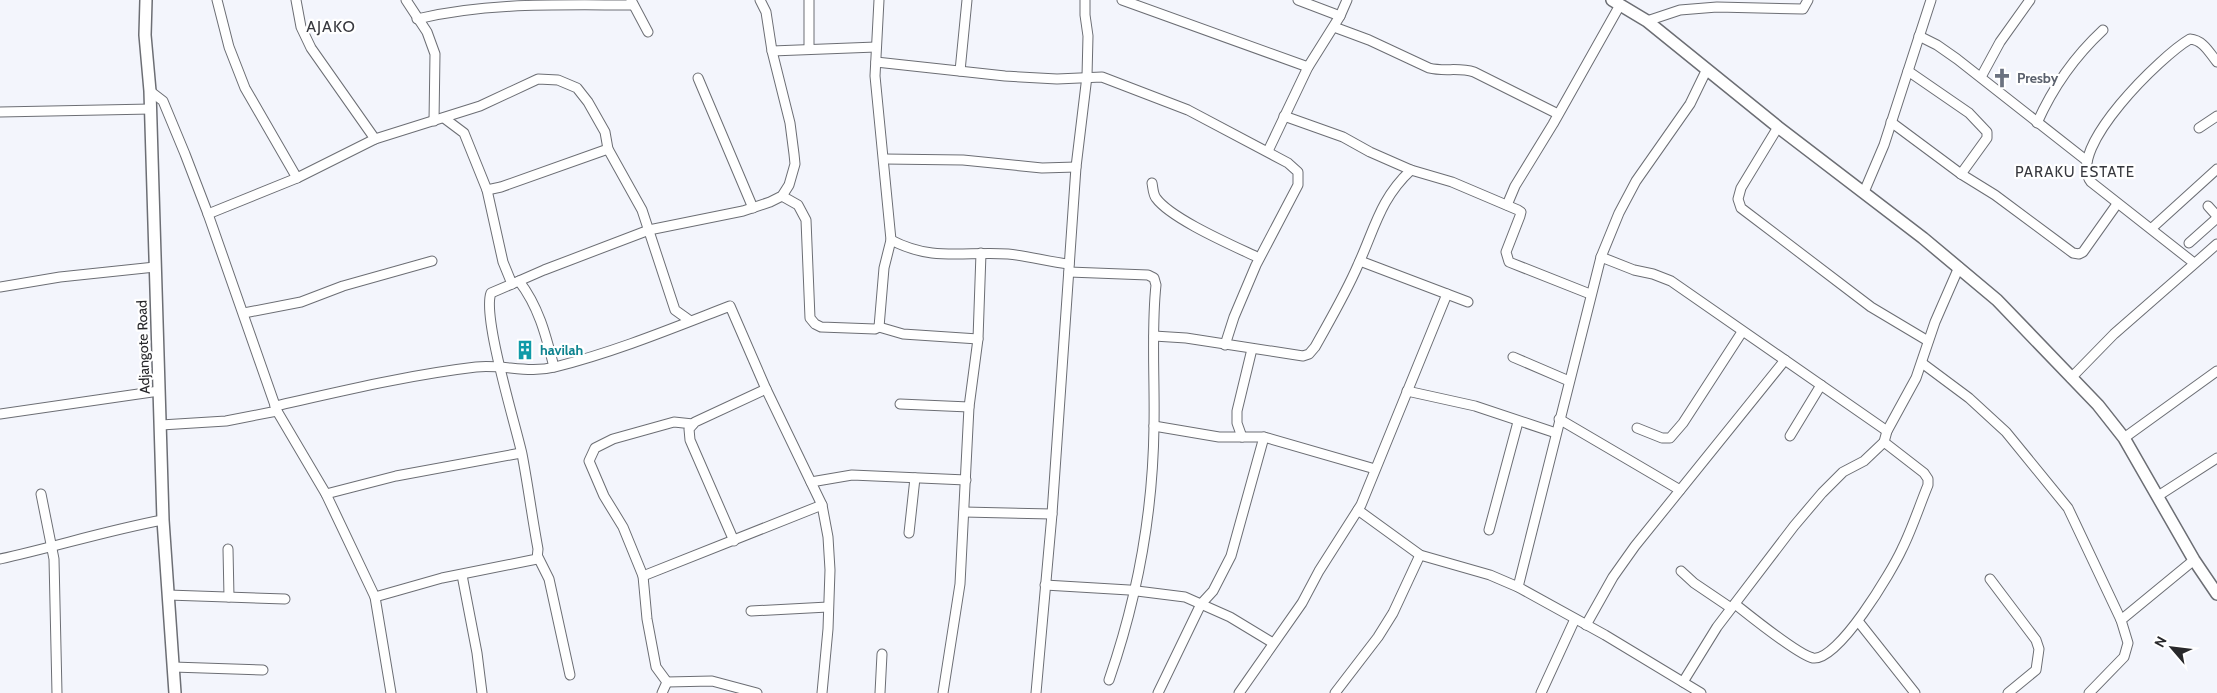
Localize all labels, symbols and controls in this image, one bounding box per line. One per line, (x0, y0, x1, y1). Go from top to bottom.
district label: AJAKO (306, 17, 356, 36)
church icon: Presby (1991, 67, 2013, 89)
place label: Presby (2017, 69, 2059, 87)
district label: PARAKU ESTATE (2015, 163, 2135, 181)
street label: Adjangote Road (132, 300, 154, 394)
building icon: havilah (514, 339, 536, 361)
place label: havilah (540, 341, 583, 359)
north arrow (2147, 623, 2197, 673)
text: N (2150, 633, 2171, 650)

